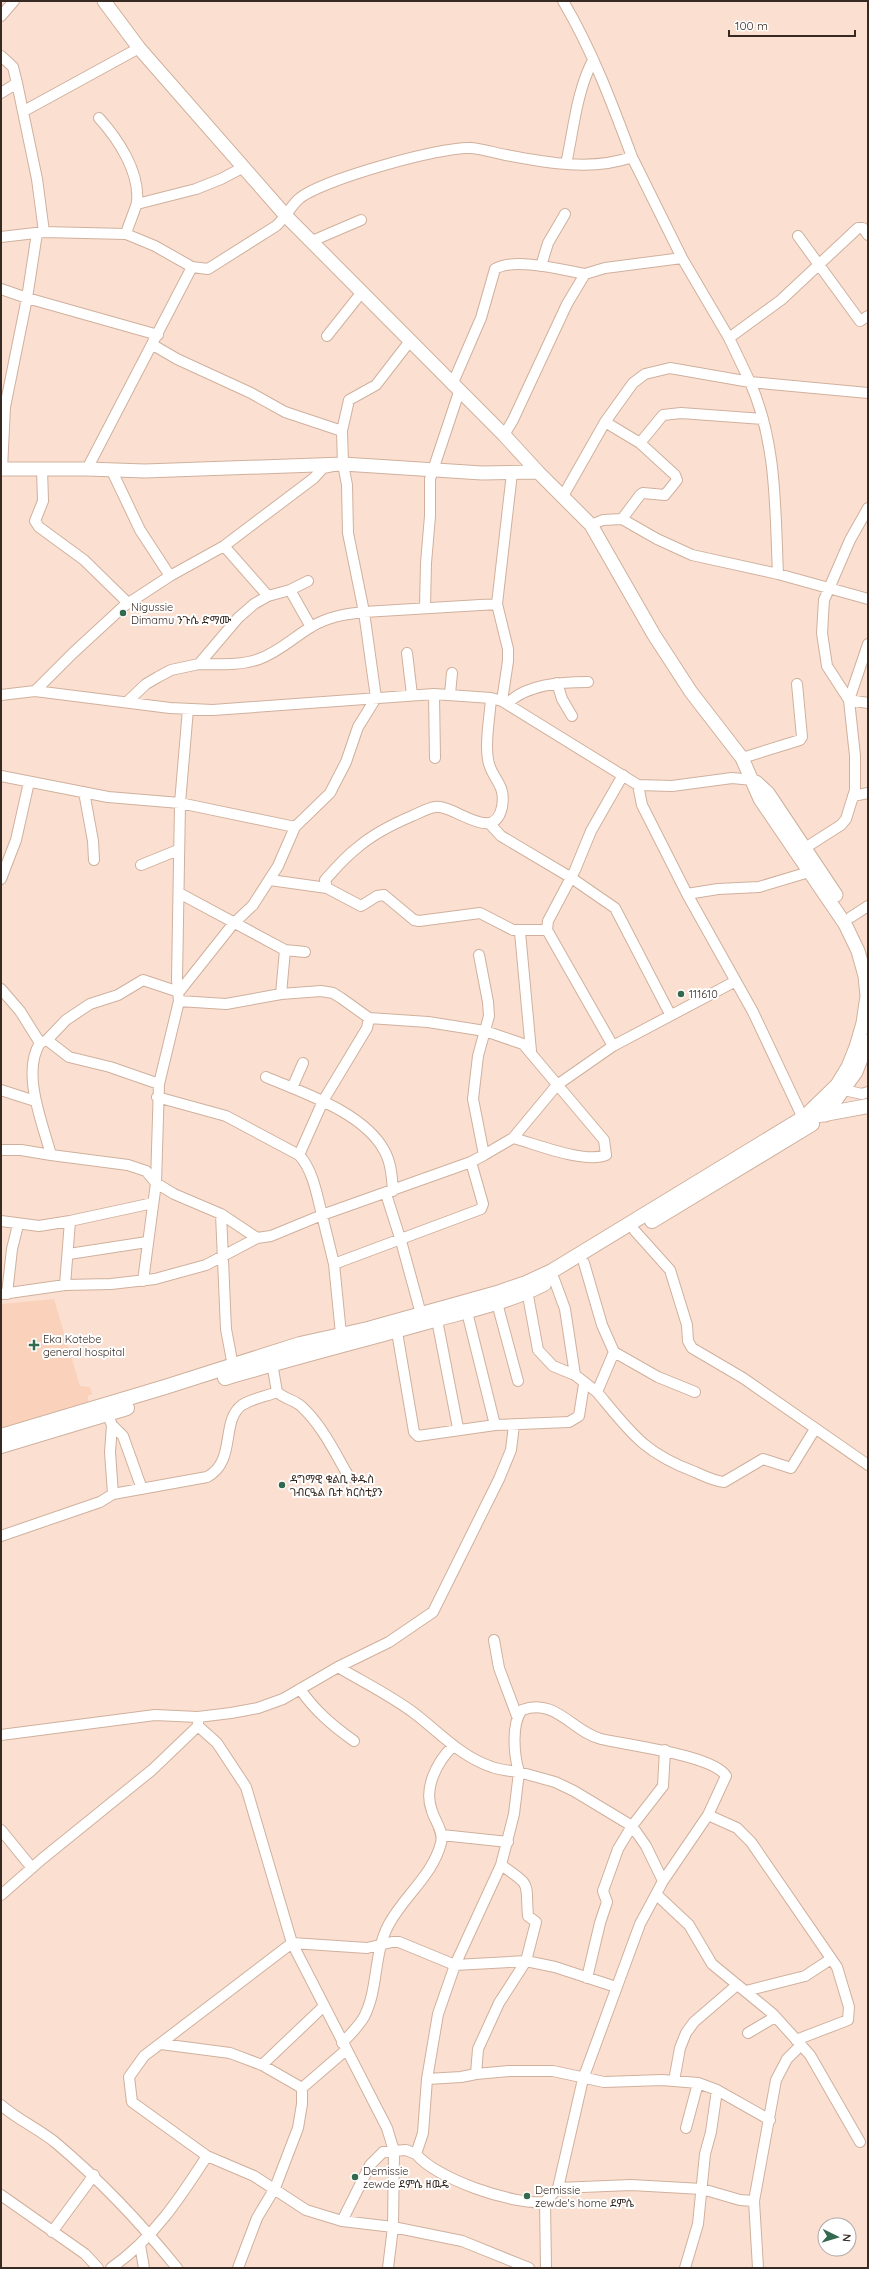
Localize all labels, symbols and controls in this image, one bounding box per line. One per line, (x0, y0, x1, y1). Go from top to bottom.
scale bar (729, 12, 855, 38)
text: 100 m (735, 18, 768, 33)
place label: Nigussie Dimamu ንጉሴ ድማሙ (131, 600, 231, 627)
marker: Nigussie Dimamu ንጉሴ ድማሙ (118, 608, 128, 618)
place label: 111610 (689, 987, 718, 1001)
marker: 111610 (676, 989, 686, 999)
place label: Eka Kotebe general hospital (43, 1332, 125, 1359)
marker: Eka Kotebe general hospital (28, 1339, 40, 1351)
place label: ዳግማዊ ቁልቢ ቅዱስ ገብርዔል ቤተ ክርስቲያን (290, 1472, 383, 1499)
marker: ዳግማዊ ቁልቢ ቅዱስ ገብርዔል ቤተ ክርስቲያን (277, 1480, 287, 1490)
place label: Demissie zewde ደምሴ ዘዉዴ (363, 2164, 449, 2191)
marker: Demissie zewde ደምሴ ዘዉዴ (350, 2172, 360, 2182)
place label: Demissie zewde's home ደምሴ (535, 2183, 634, 2210)
marker: Demissie zewde's home ደምሴ (522, 2191, 532, 2201)
north arrow (817, 2217, 857, 2257)
text: N (840, 2233, 854, 2243)

